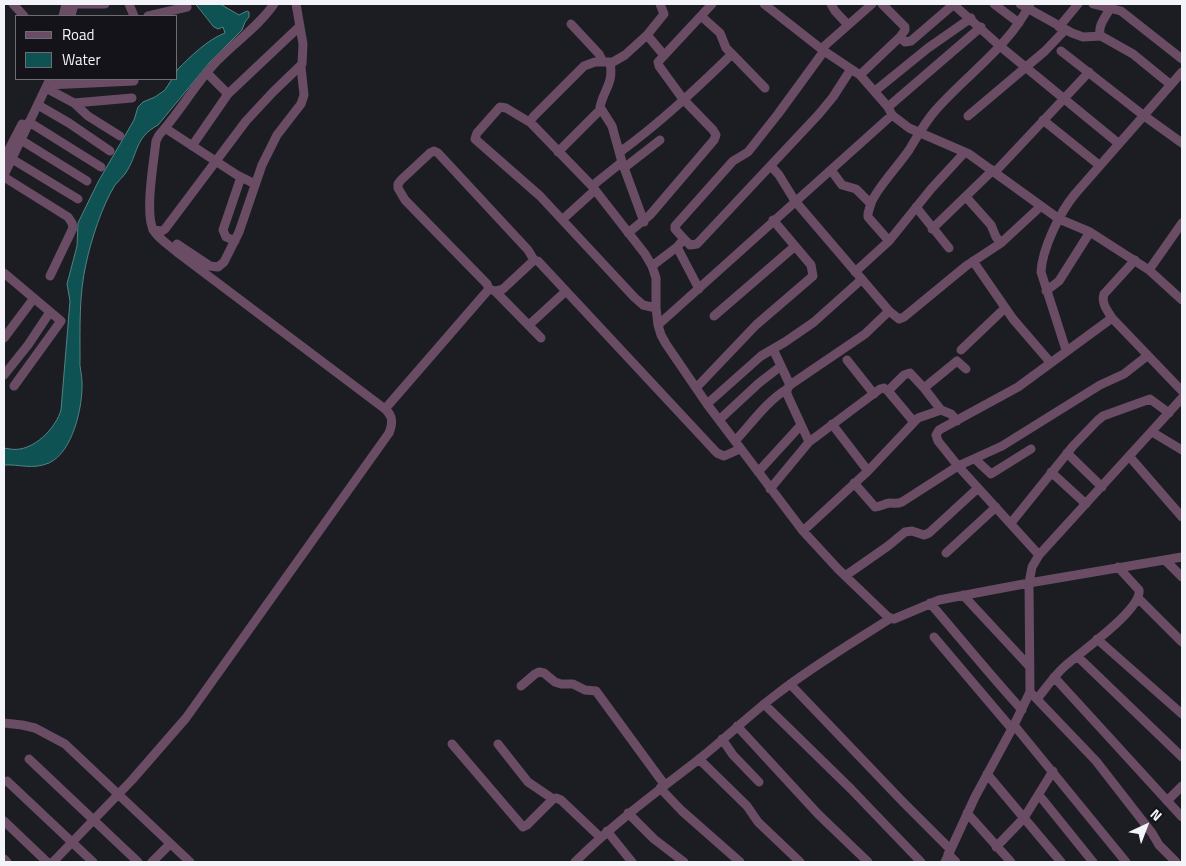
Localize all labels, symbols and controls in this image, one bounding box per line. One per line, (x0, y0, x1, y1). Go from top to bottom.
legend (15, 15, 178, 80)
text: Road (62, 23, 94, 46)
text: Water (62, 48, 101, 71)
north arrow (1121, 801, 1171, 851)
text: N (1146, 804, 1167, 826)

